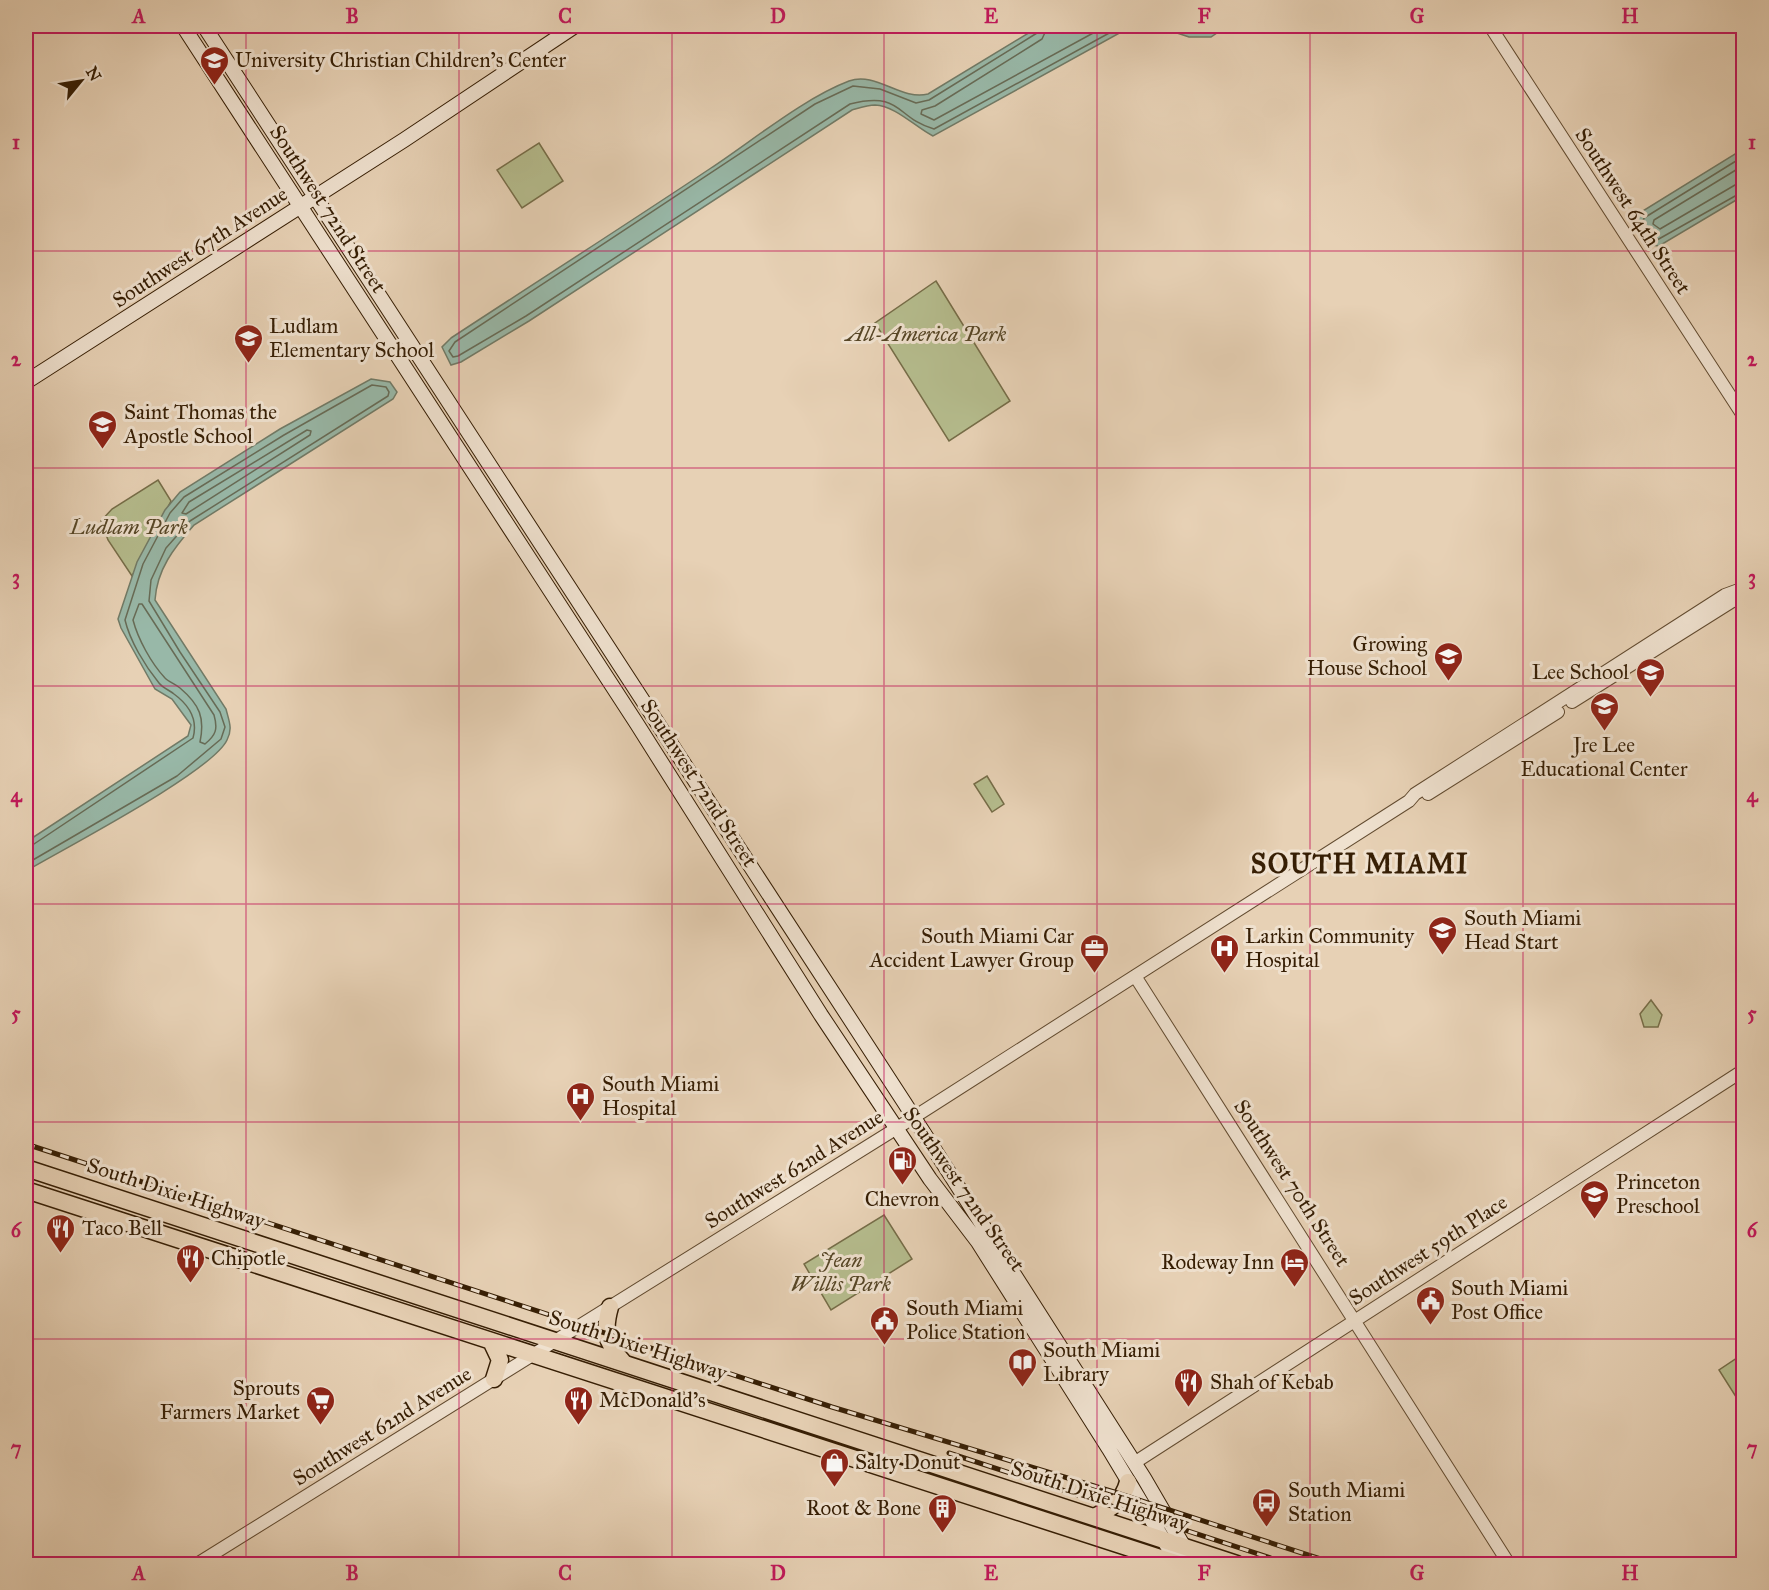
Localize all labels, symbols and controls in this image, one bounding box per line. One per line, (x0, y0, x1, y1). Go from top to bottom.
text: A (130, 4, 146, 28)
text: B (345, 4, 359, 28)
text: C (558, 4, 572, 28)
text: D (770, 4, 786, 28)
text: E (984, 4, 999, 28)
text: F (1197, 4, 1211, 28)
text: G (1410, 4, 1425, 28)
text: H (1621, 4, 1639, 28)
school or university icon: University Christian Children's Center (198, 44, 230, 86)
place label: University Christian Children's Center (235, 47, 566, 73)
north arrow (51, 51, 111, 111)
text: N (82, 63, 105, 85)
street label: Southwest 72nd Street (264, 120, 392, 298)
street label: Southwest 64th Street (1570, 123, 1697, 300)
text: 1 (12, 130, 20, 154)
text: 1 (1748, 130, 1756, 154)
street label: Southwest 67th Avenue (108, 181, 293, 313)
place label: Ludlam Elementary School (269, 313, 434, 363)
park label: All-America Park (844, 321, 1007, 347)
school or university icon: Ludlam Elementary School (232, 322, 264, 364)
text: 2 (11, 347, 22, 371)
text: 2 (1747, 347, 1758, 371)
place label: Saint Thomas the Apostle School (123, 399, 277, 449)
school or university icon: Saint Thomas the Apostle School (87, 408, 119, 450)
park label: Ludlam Park (69, 514, 189, 540)
text: 3 (12, 565, 20, 590)
text: 3 (1748, 565, 1756, 590)
place label: Growing House School (1307, 631, 1427, 681)
school or university icon: Growing House School (1432, 640, 1464, 682)
school or university icon: Lee School (1634, 656, 1666, 698)
place label: Lee School (1532, 659, 1629, 685)
school or university icon: Jre Lee Educational Center (1588, 690, 1620, 732)
street label: Southwest 72nd Street (635, 694, 763, 872)
place label: Jre Lee Educational Center (1520, 732, 1688, 782)
text: 4 (10, 783, 22, 808)
text: 4 (1746, 783, 1758, 808)
district label: SOUTH MIAMI (1251, 847, 1469, 880)
place label: South Miami Head Start (1464, 905, 1582, 955)
school or university icon: South Miami Head Start (1427, 914, 1459, 956)
place label: South Miami Car Accident Lawyer Group (869, 923, 1074, 973)
place label: Larkin Community Hospital (1245, 923, 1415, 973)
office icon: South Miami Car Accident Lawyer Group (1079, 932, 1111, 974)
hospital icon: Larkin Community Hospital (1208, 932, 1240, 974)
text: 5 (11, 1001, 21, 1025)
text: 5 (1747, 1001, 1757, 1025)
place label: South Miami Hospital (602, 1071, 720, 1121)
hospital icon: South Miami Hospital (565, 1080, 597, 1122)
street label: Southwest 70th Street (1228, 1095, 1356, 1272)
street label: Southwest 72nd Street (897, 1102, 1031, 1277)
street label: Southwest 62nd Avenue (700, 1103, 888, 1234)
fuel station icon: Chevron (886, 1144, 918, 1186)
street label: South Dixie Highway (84, 1152, 269, 1234)
place label: Princeton Preschool (1616, 1169, 1700, 1219)
school or university icon: Princeton Preschool (1579, 1178, 1611, 1220)
place label: Chevron (865, 1186, 939, 1212)
street label: Southwest 59th Place (1344, 1189, 1512, 1311)
restaurant icon: Taco Bell (45, 1212, 77, 1254)
place label: Taco Bell (82, 1215, 162, 1241)
text: 6 (11, 1218, 23, 1242)
text: 6 (1747, 1218, 1759, 1242)
restaurant icon: Chipotle (174, 1242, 206, 1284)
place label: Chipotle (211, 1245, 286, 1271)
hotel icon: Rodeway Inn (1279, 1246, 1311, 1288)
park label: Jean Willis Park (791, 1247, 892, 1297)
place label: Rodeway Inn (1161, 1249, 1274, 1275)
place label: South Miami Post Office (1451, 1275, 1569, 1325)
public building icon: South Miami Post Office (1414, 1284, 1446, 1326)
place label: South Miami Police Station (906, 1295, 1025, 1345)
street label: South Dixie Highway (546, 1304, 731, 1386)
public building icon: South Miami Police Station (869, 1304, 901, 1346)
place label: South Miami Library (1043, 1337, 1161, 1387)
library icon: South Miami Library (1006, 1346, 1038, 1388)
street label: Southwest 62nd Avenue (288, 1360, 476, 1491)
restaurant icon: Shah of Kebab (1173, 1366, 1205, 1408)
place label: Shah of Kebab (1210, 1369, 1334, 1395)
place label: Sprouts Farmers Market (160, 1375, 301, 1425)
supermarket icon: Sprouts Farmers Market (305, 1384, 337, 1426)
restaurant icon: McDonald's (562, 1384, 594, 1426)
place label: McDonald's (599, 1387, 706, 1413)
text: 7 (11, 1436, 22, 1460)
text: 7 (1747, 1436, 1758, 1460)
shop icon: Salty Donut (818, 1446, 850, 1488)
place label: Salty Donut (855, 1449, 961, 1475)
street label: South Dixie Highway (1008, 1455, 1193, 1537)
place label: South Miami Station (1288, 1477, 1406, 1527)
bus stop icon: South Miami Station (1251, 1486, 1283, 1528)
building icon: Root & Bone (926, 1492, 958, 1534)
place label: Root & Bone (806, 1495, 921, 1521)
text: A (130, 1561, 146, 1585)
text: B (345, 1561, 359, 1585)
text: C (558, 1561, 572, 1585)
text: D (770, 1561, 786, 1585)
text: E (984, 1561, 999, 1585)
text: F (1197, 1561, 1211, 1585)
text: G (1410, 1561, 1425, 1585)
text: H (1621, 1561, 1639, 1585)

